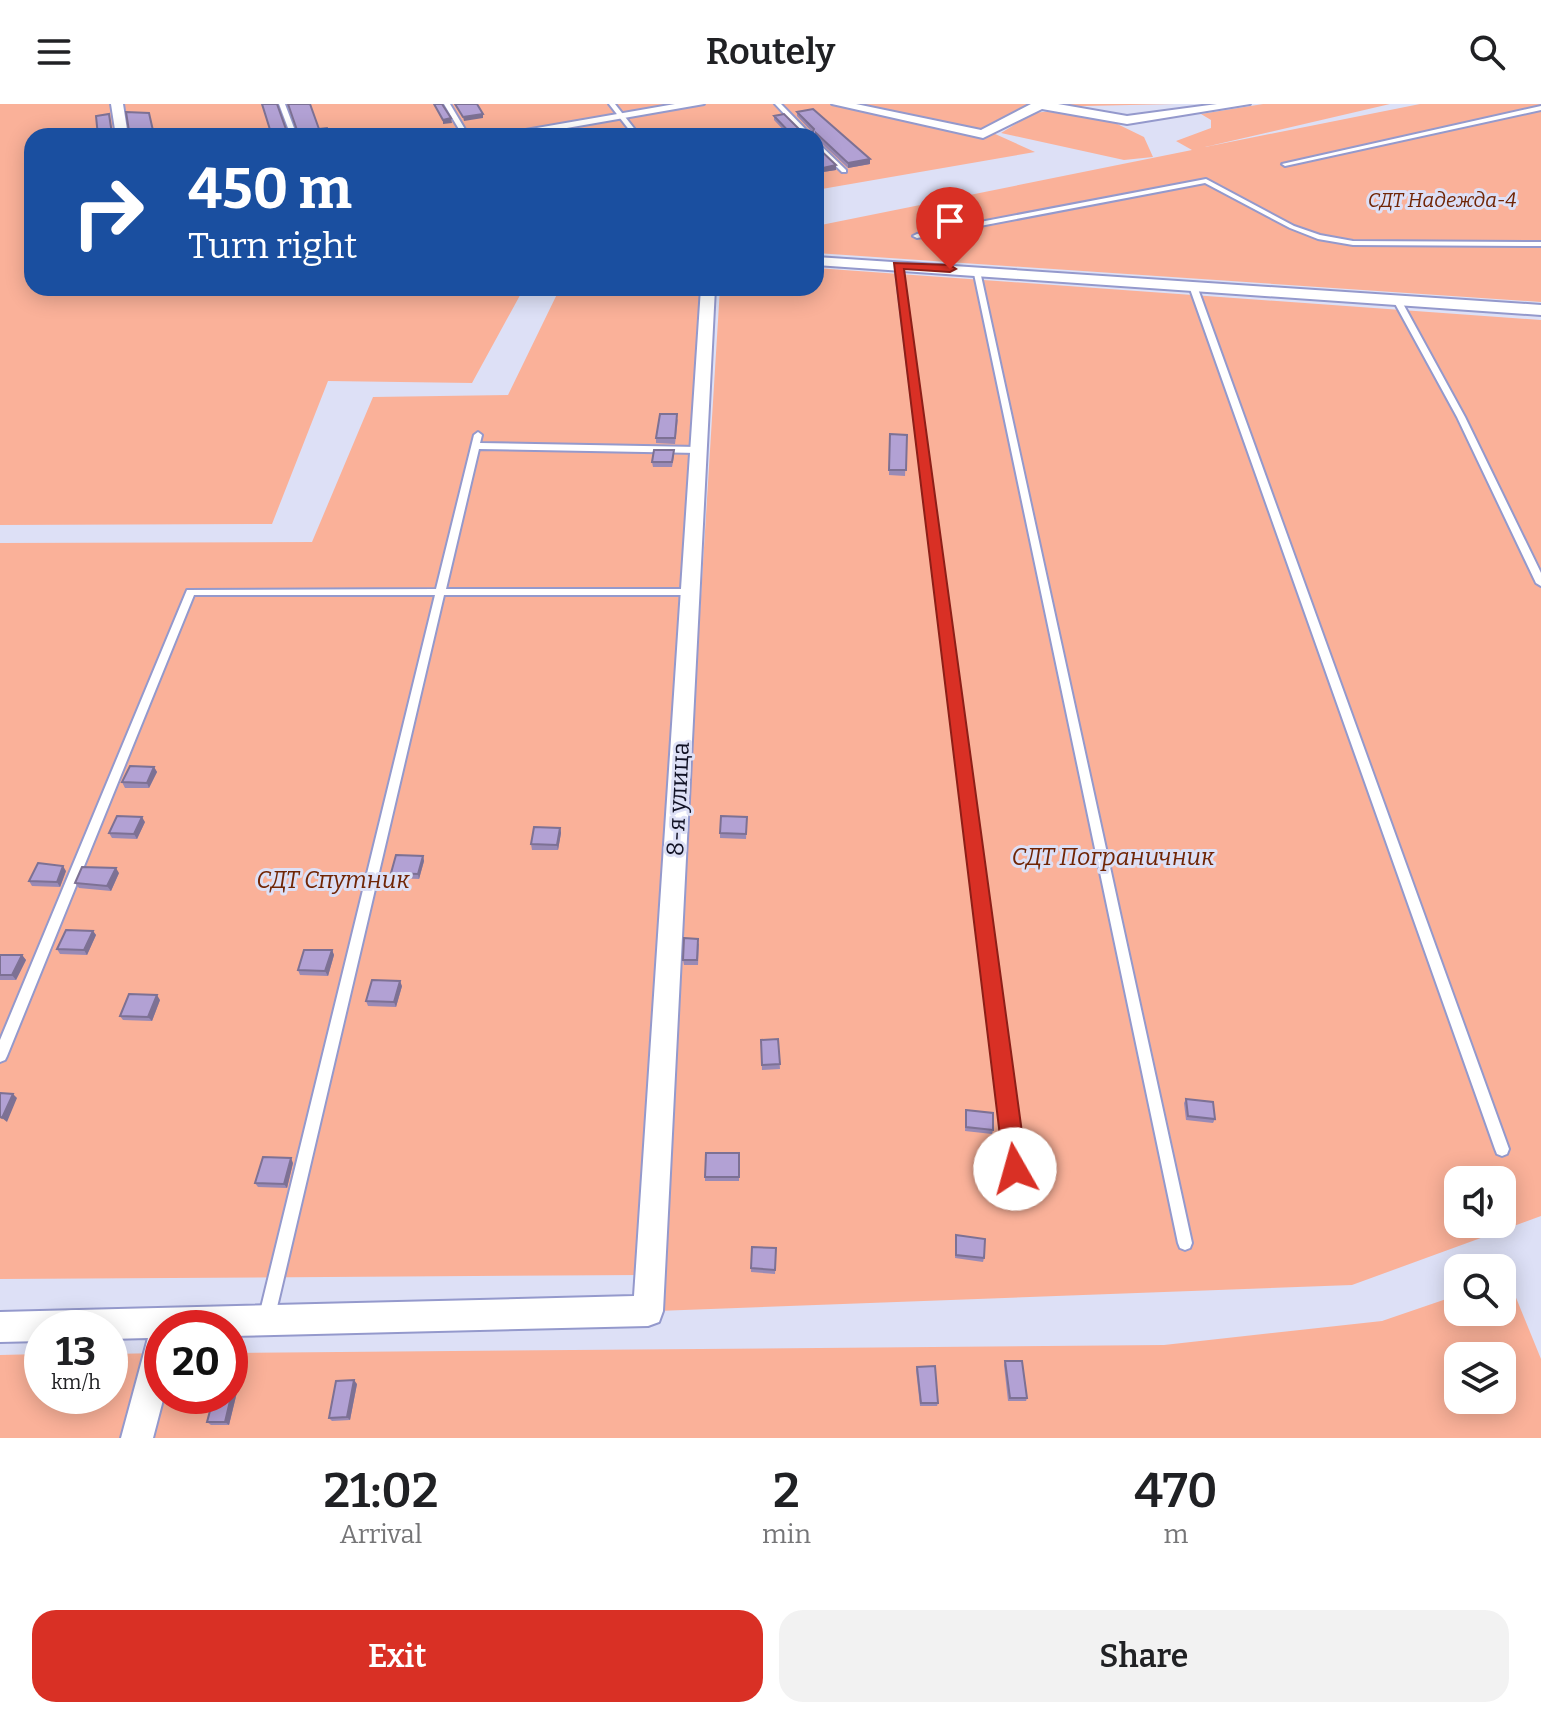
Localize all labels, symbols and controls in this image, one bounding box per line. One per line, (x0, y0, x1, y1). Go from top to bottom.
icon: menu (32, 30, 76, 74)
text: Routely (706, 30, 835, 74)
icon: search (1465, 30, 1509, 74)
text: 450 m (188, 156, 352, 223)
icon: right (56, 160, 160, 264)
pin (916, 187, 984, 269)
park label: СДТ Надежда-4 (1368, 188, 1516, 212)
icon: arrive (928, 199, 972, 243)
text: Turn right (188, 224, 357, 268)
street label: 8-я улица (661, 741, 695, 857)
park label: СДТ Пограничник (1012, 843, 1215, 871)
park label: СДТ Спутник (256, 866, 410, 894)
position arrow (973, 1127, 1057, 1211)
map controls (1444, 1166, 1516, 1414)
button: sound (1444, 1166, 1516, 1238)
button: search (1444, 1254, 1516, 1326)
speed limit sign: 20 (144, 1310, 248, 1414)
text: 13 (56, 1328, 96, 1376)
button: layers (1444, 1342, 1516, 1414)
text: km/h (51, 1370, 101, 1394)
text: 21:02 (323, 1462, 439, 1520)
text: 2 (773, 1462, 800, 1520)
text: 470 (1134, 1462, 1218, 1520)
text: Arrival (340, 1519, 422, 1550)
text: min (762, 1519, 811, 1550)
text: m (1164, 1519, 1188, 1550)
button: Exit (32, 1610, 763, 1702)
button: Share (779, 1610, 1509, 1702)

